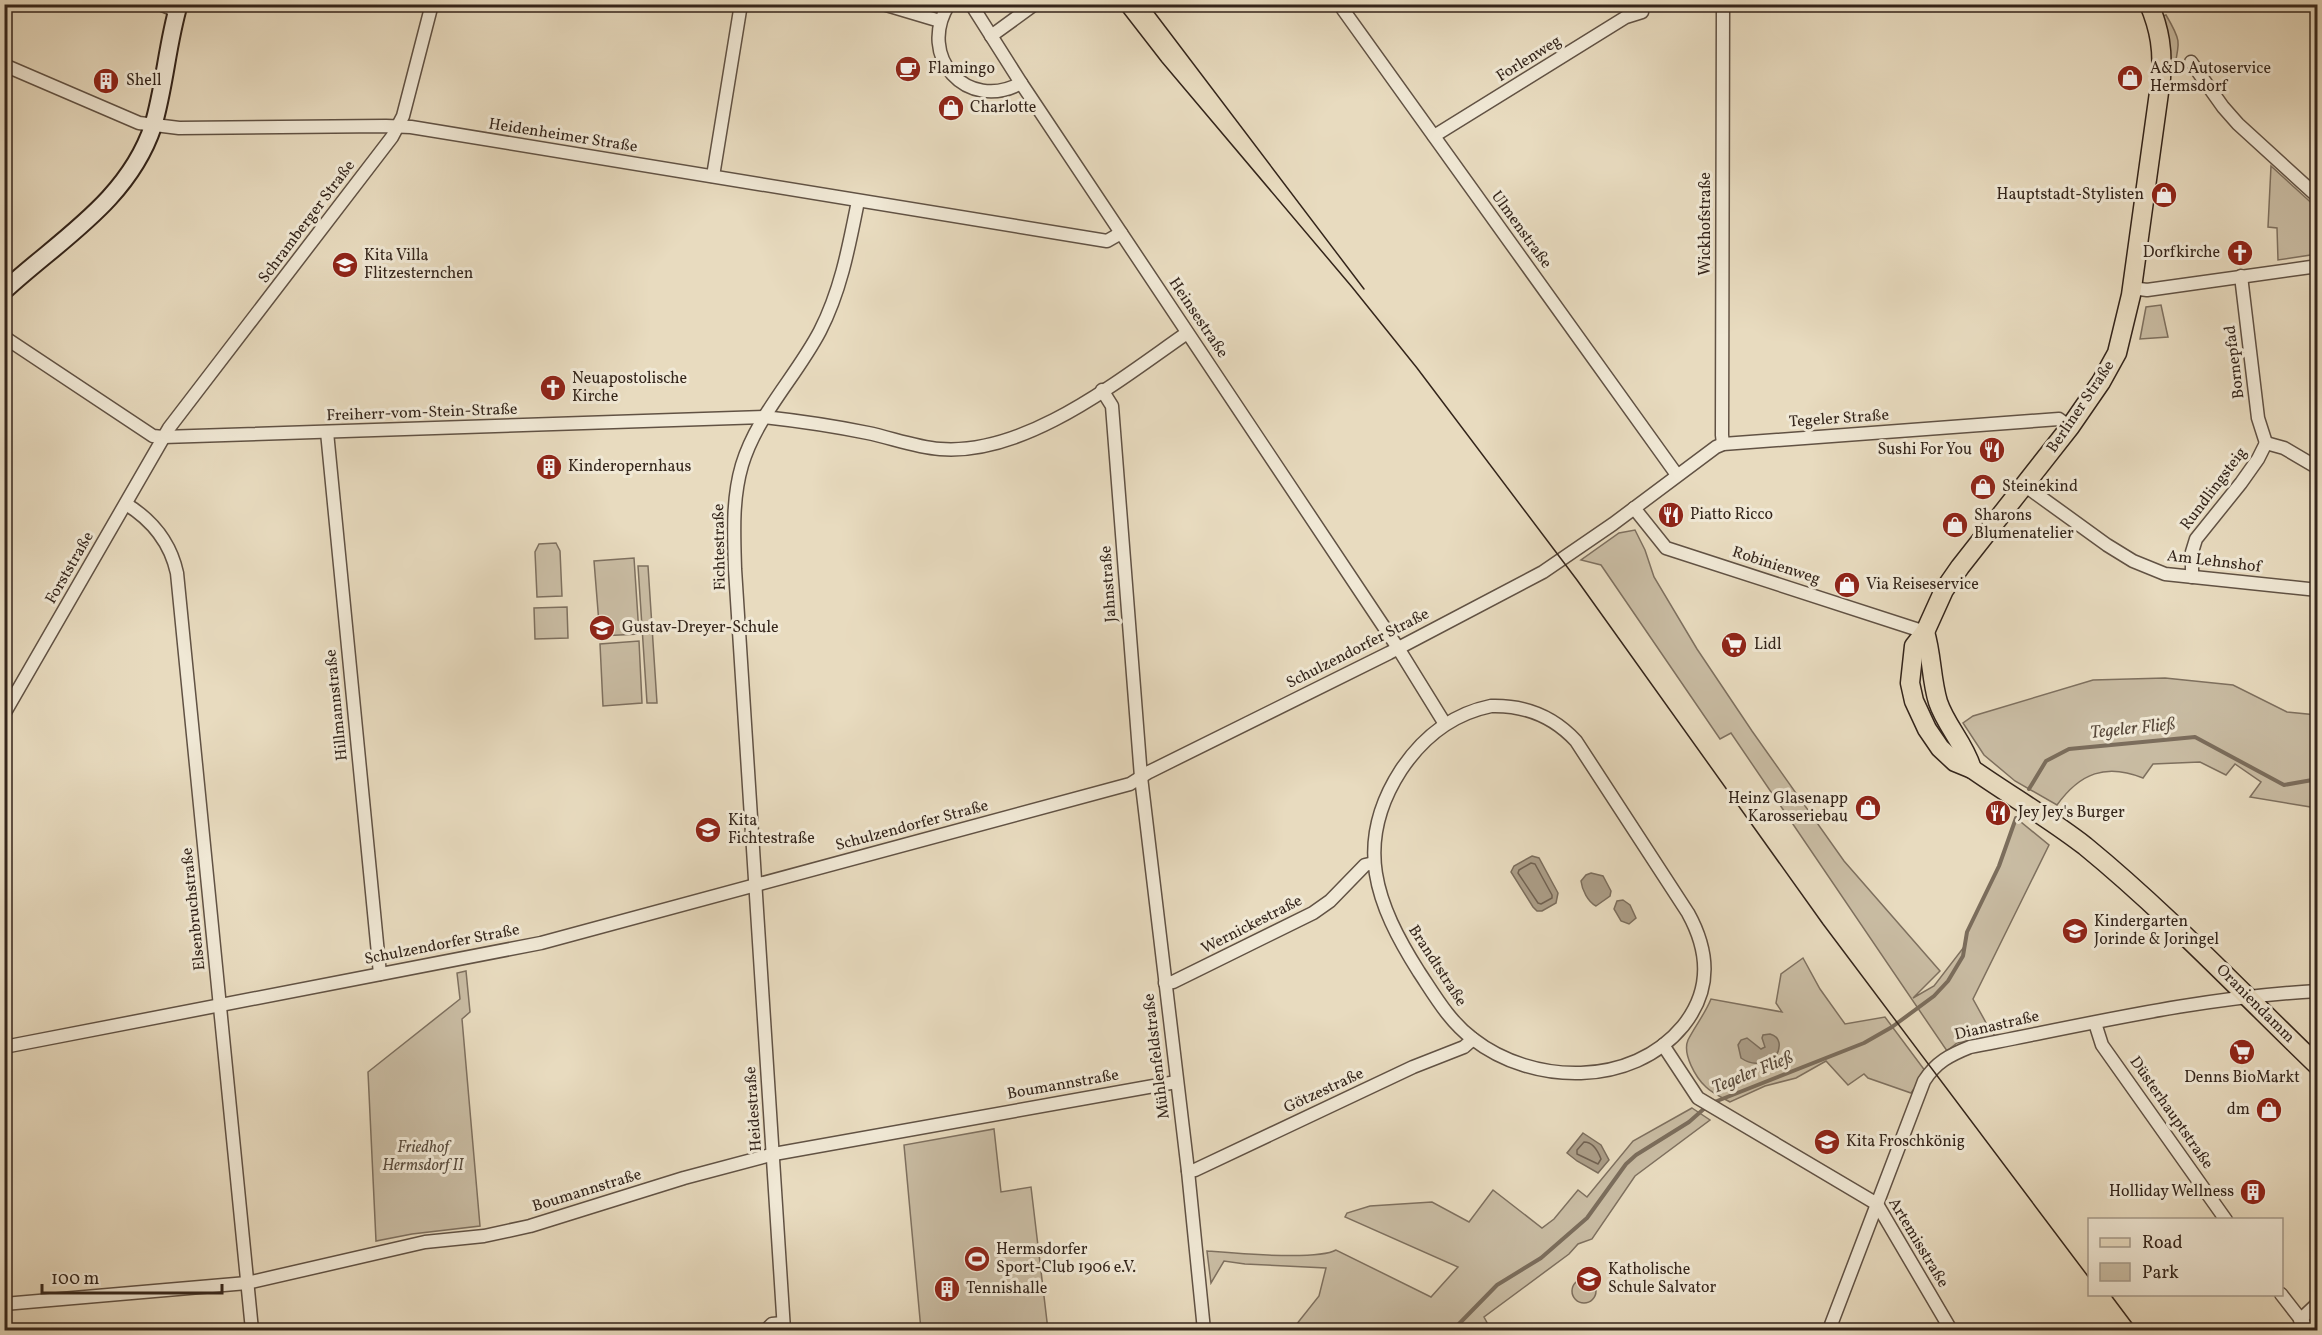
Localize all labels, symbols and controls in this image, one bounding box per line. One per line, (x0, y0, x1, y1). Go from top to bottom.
street label: Forlenweg (1492, 30, 1566, 88)
cafe icon: Flamingo (893, 54, 923, 84)
place label: Flamingo (928, 58, 995, 80)
place label: A&D Autoservice Hermsdorf (2150, 58, 2271, 98)
shop icon: A&D Autoservice Hermsdorf (2115, 63, 2145, 93)
building icon: Shell (91, 66, 121, 96)
place label: Shell (126, 70, 162, 92)
shop icon: Charlotte (936, 93, 966, 123)
place label: Charlotte (970, 97, 1036, 119)
street label: Heidenheimer Straße (487, 113, 639, 159)
street label: Schramberger Straße (253, 156, 361, 288)
street label: Wickhofstraße (1695, 172, 1717, 276)
shop icon: Hauptstadt-Stylisten (2149, 180, 2179, 210)
place label: Hauptstadt-Stylisten (1997, 184, 2144, 206)
street label: Ulmenstraße (1485, 187, 1557, 273)
church icon: Dorfkirche (2225, 238, 2255, 268)
place label: Dorfkirche (2143, 242, 2220, 264)
place label: Kita Villa Flitzesternchen (364, 245, 473, 285)
school or university icon: Kita Villa Flitzesternchen (330, 250, 360, 280)
street label: Heinsestraße (1163, 273, 1233, 363)
street label: Bornepfad (2220, 324, 2250, 400)
street label: Berliner Straße (2042, 356, 2120, 458)
place label: Neuapostolische Kirche (572, 368, 687, 408)
church icon: Neuapostolische Kirche (538, 373, 568, 403)
street label: Freiherr-vom-Stein-Straße (326, 399, 518, 427)
street label: Tegeler Straße (1788, 405, 1890, 433)
restaurant icon: Sushi For You (1977, 435, 2007, 465)
place label: Sushi For You (1877, 439, 1972, 461)
street label: Rundlingsteig (2175, 443, 2253, 535)
building icon: Kinderopernhaus (534, 452, 564, 482)
place label: Kinderopernhaus (568, 456, 692, 478)
shop icon: Steinekind (1968, 472, 1998, 502)
place label: Steinekind (2002, 476, 2078, 498)
restaurant icon: Piatto Ricco (1656, 500, 1686, 530)
street label: Fichtestraße (708, 503, 732, 591)
place label: Piatto Ricco (1690, 504, 1773, 526)
place label: Sharons Blumenatelier (1974, 505, 2074, 545)
shop icon: Sharons Blumenatelier (1940, 510, 1970, 540)
street label: Forststraße (40, 528, 100, 608)
street label: Robinienweg (1729, 541, 1823, 591)
street label: Jahnstraße (1095, 545, 1123, 623)
street label: Am Lehnshof (2166, 545, 2264, 579)
shop icon: Via Reiseservice (1832, 570, 1862, 600)
place label: Via Reiseservice (1866, 574, 1979, 596)
street label: Schulzendorfer Straße (1283, 603, 1433, 695)
school or university icon: Gustav-Dreyer-Schule (587, 613, 617, 643)
place label: Gustav-Dreyer-Schule (622, 617, 779, 639)
supermarket icon: Lidl (1719, 630, 1749, 660)
place label: Lidl (1754, 634, 1782, 656)
street label: Hillmannstraße (320, 648, 354, 762)
water label: Tegeler Fließ (2089, 712, 2177, 746)
place label: Heinz Glasenapp Karosseriebau (1728, 788, 1848, 828)
shop icon: Heinz Glasenapp Karosseriebau (1853, 793, 1883, 823)
street label: Schulzendorfer Straße (833, 795, 991, 857)
restaurant icon: Jey Jey's Burger (1983, 798, 2013, 828)
place label: Jey Jey's Burger (2018, 802, 2125, 824)
place label: Kita Fichtestraße (728, 810, 815, 850)
school or university icon: Kita Fichtestraße (693, 815, 723, 845)
street label: Elsenbruchstraße (177, 846, 211, 972)
street label: Wernickestraße (1198, 890, 1306, 960)
place label: Kindergarten Jorinde & Joringel (2094, 911, 2219, 951)
school or university icon: Kindergarten Jorinde & Joringel (2060, 916, 2090, 946)
street label: Schulzendorfer Straße (363, 919, 521, 971)
street label: Brandtstraße (1402, 921, 1472, 1011)
street label: Oraniendamm (2211, 960, 2299, 1048)
street label: Mühlenfeldstraße (1138, 992, 1176, 1120)
street label: Dianastraße (1952, 1006, 2042, 1046)
supermarket icon: Denns BioMarkt (2227, 1037, 2257, 1067)
water label: Tegeler Fließ (1708, 1045, 1798, 1101)
street label: Düsterhauptstraße (2124, 1052, 2218, 1174)
street label: Götzestraße (1281, 1063, 1367, 1119)
street label: Boumannstraße (1005, 1064, 1121, 1106)
street label: Heidestraße (740, 1066, 768, 1152)
place label: Denns BioMarkt (2184, 1067, 2300, 1089)
shop icon: dm (2254, 1095, 2284, 1125)
place label: dm (2227, 1099, 2250, 1121)
school or university icon: Kita Froschkönig (1812, 1127, 1842, 1157)
place label: Kita Froschkönig (1846, 1131, 1965, 1153)
park label: Friedhof Hermsdorf II (382, 1137, 464, 1177)
street label: Boumannstraße (530, 1164, 644, 1218)
building icon: Holliday Wellness (2238, 1177, 2268, 1207)
place label: Holliday Wellness (2109, 1181, 2234, 1203)
street label: Artemisstraße (1883, 1194, 1953, 1292)
legend (2088, 1218, 2283, 1296)
text: Road (2142, 1231, 2183, 1256)
place label: Hermsdorfer Sport-Club 1906 e.V. (996, 1239, 1136, 1279)
sports icon: Hermsdorfer Sport-Club 1906 e.V. (962, 1244, 992, 1274)
scale bar (42, 1257, 222, 1295)
place label: Katholische Schule Salvator (1608, 1259, 1716, 1299)
text: Park (2142, 1261, 2179, 1286)
school or university icon: Katholische Schule Salvator (1574, 1264, 1604, 1294)
text: 100 m (51, 1267, 100, 1292)
building icon: Tennishalle (932, 1274, 962, 1304)
place label: Tennishalle (966, 1278, 1047, 1300)

